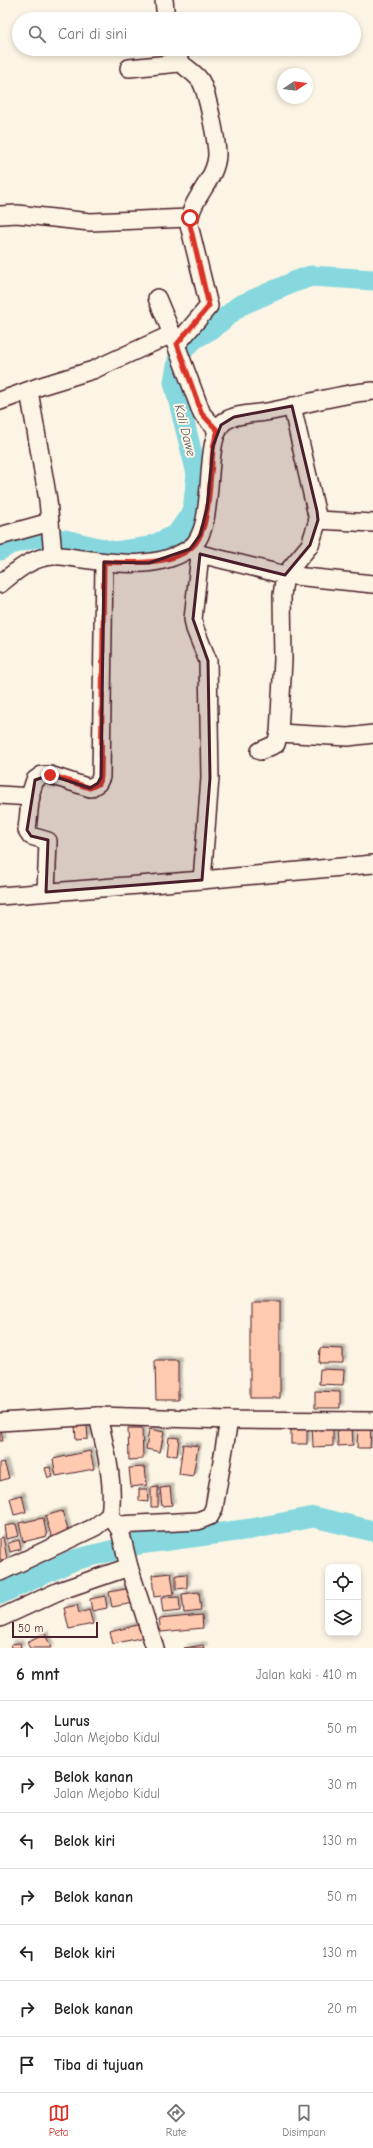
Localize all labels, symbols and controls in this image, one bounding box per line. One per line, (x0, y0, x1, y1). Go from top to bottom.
search box (12, 12, 361, 56)
icon: search (26, 23, 48, 45)
text: Cari di sini (58, 25, 127, 43)
north arrow (277, 68, 313, 104)
route start (181, 209, 199, 227)
water label: Kali Dawe (172, 403, 199, 458)
route end (41, 766, 59, 784)
map controls (325, 1564, 361, 1636)
button: locate (325, 1564, 361, 1600)
button: layers (325, 1600, 361, 1636)
scale bar (12, 1620, 98, 1639)
text: 50 m (18, 1622, 43, 1635)
text: 6 mnt (16, 1665, 59, 1684)
text: Jalan kaki · 410 m (256, 1667, 357, 1682)
text: Lurus (54, 1712, 90, 1730)
icon: ahead (16, 1718, 38, 1740)
text: 50 m (327, 1721, 357, 1736)
text: Jalan Mejobo Kidul (54, 1730, 160, 1745)
text: Belok kanan (54, 1768, 133, 1786)
icon: right (16, 1774, 38, 1796)
text: 30 m (327, 1777, 357, 1792)
text: Jalan Mejobo Kidul (54, 1786, 160, 1801)
icon: left (16, 1830, 38, 1852)
text: Belok kiri (54, 1832, 115, 1850)
text: 130 m (322, 1833, 357, 1848)
icon: right (16, 1886, 38, 1908)
text: Belok kanan (54, 1888, 133, 1906)
text: 50 m (327, 1889, 357, 1904)
icon: left (16, 1942, 38, 1964)
text: Belok kiri (54, 1944, 115, 1962)
text: 130 m (322, 1945, 357, 1960)
icon: right (16, 1998, 38, 2020)
text: Belok kanan (54, 2000, 133, 2018)
text: 20 m (327, 2001, 357, 2016)
icon: arrive (16, 2054, 38, 2076)
text: Tiba di tujuan (54, 2056, 143, 2074)
tab: Peta (48, 2102, 70, 2139)
tab: Rute (165, 2102, 187, 2139)
tab: Disimpan (282, 2102, 325, 2139)

